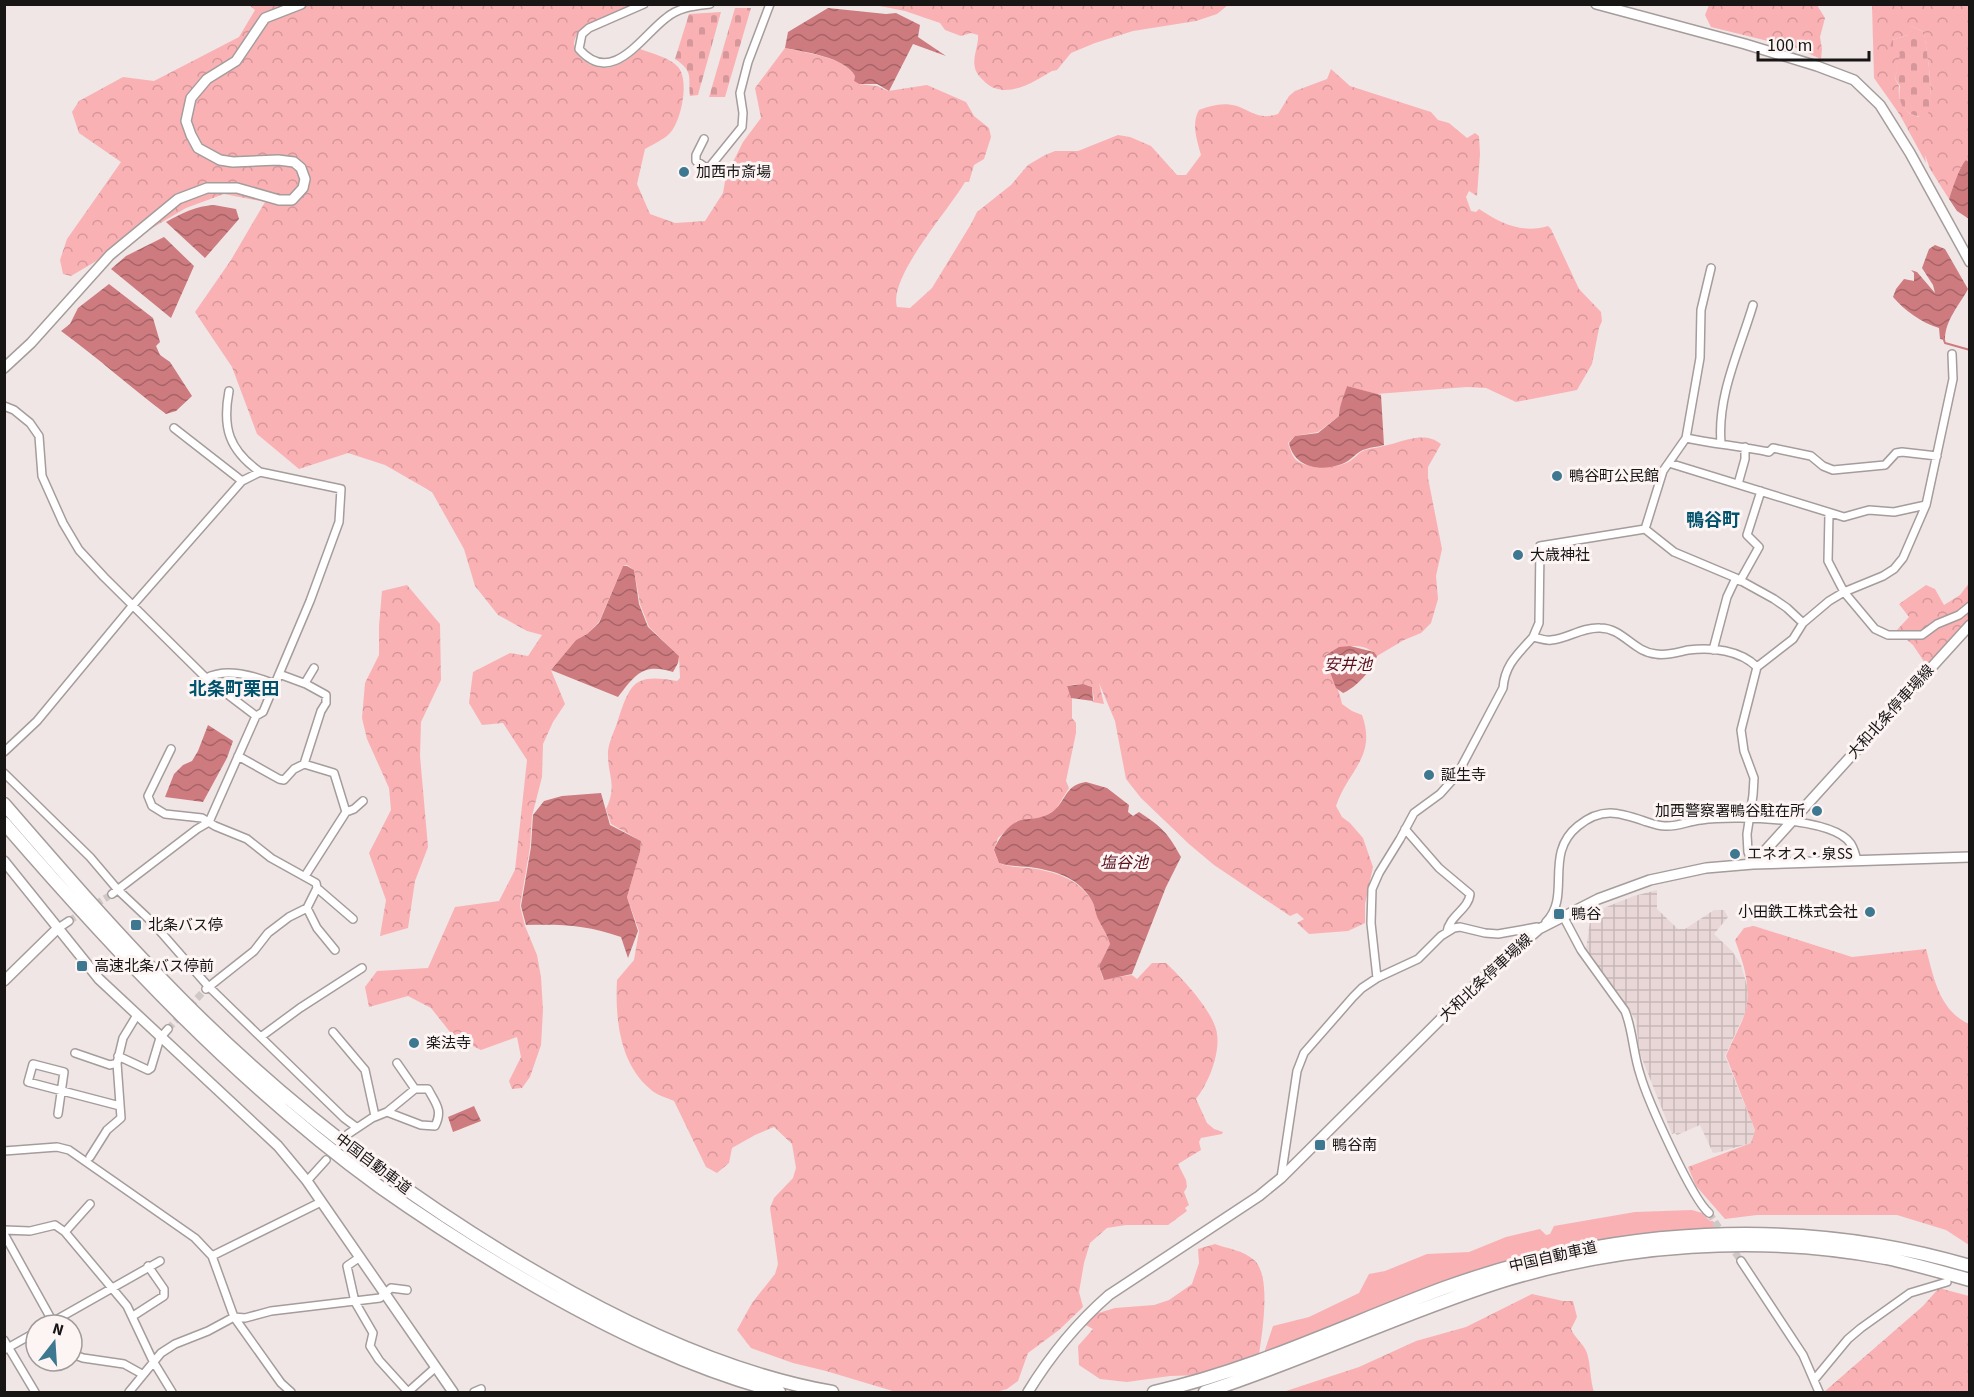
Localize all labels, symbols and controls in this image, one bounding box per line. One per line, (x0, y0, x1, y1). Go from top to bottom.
scale bar (1758, 24, 1869, 62)
text: 100 m (1767, 33, 1812, 58)
place label: 加西市斎場 (696, 162, 771, 183)
marker: 加西市斎場 (677, 165, 691, 179)
place label: 鴨谷町公民館 (1569, 466, 1659, 487)
marker: 鴨谷町公民館 (1550, 469, 1564, 483)
district label: 鴨谷町 (1686, 508, 1740, 533)
place label: 大歳神社 (1530, 545, 1590, 566)
marker: 大歳神社 (1511, 548, 1525, 562)
water label: 安井池 (1324, 654, 1374, 676)
street label: 大和北条停車場線 (1843, 660, 1939, 764)
district label: 北条町栗田 (189, 677, 279, 702)
place label: 誕生寺 (1441, 765, 1486, 786)
marker: 誕生寺 (1422, 768, 1436, 782)
place label: 加西警察署鴨谷駐在所 (1655, 801, 1805, 822)
marker: 加西警察署鴨谷駐在所 (1810, 804, 1824, 818)
place label: エネオス・泉SS (1747, 844, 1853, 865)
marker: エネオス・泉SS (1728, 847, 1742, 861)
water label: 塩谷池 (1100, 852, 1150, 874)
place label: 小田鉄工株式会社 (1738, 902, 1858, 923)
place label: 鴨谷 (1571, 904, 1601, 925)
marker: 小田鉄工株式会社 (1863, 905, 1877, 919)
marker: 鴨谷 (1552, 907, 1566, 921)
place label: 北条バス停 (148, 915, 223, 936)
marker: 北条バス停 (129, 918, 143, 932)
street label: 大和北条停車場線 (1435, 929, 1537, 1027)
place label: 高速北条バス停前 (94, 956, 214, 977)
marker: 高速北条バス停前 (75, 959, 89, 973)
place label: 楽法寺 (426, 1033, 471, 1054)
marker: 楽法寺 (407, 1036, 421, 1050)
street label: 中国自動車道 (331, 1129, 415, 1199)
place label: 鴨谷南 (1332, 1135, 1377, 1156)
marker: 鴨谷南 (1313, 1138, 1327, 1152)
street label: 中国自動車道 (1507, 1237, 1599, 1277)
north arrow (24, 1313, 84, 1373)
text: N (50, 1318, 66, 1342)

